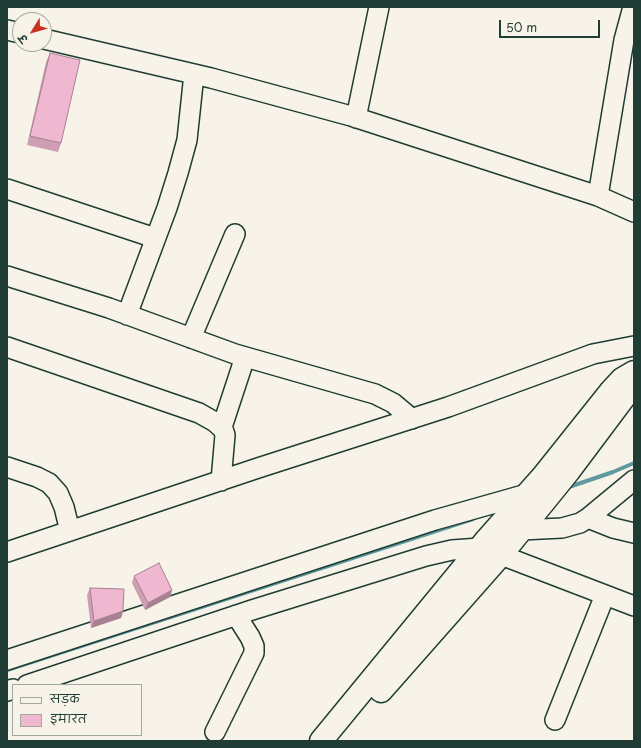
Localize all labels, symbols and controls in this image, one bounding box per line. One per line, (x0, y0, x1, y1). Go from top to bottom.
north arrow (12, 12, 52, 52)
scale bar (501, 12, 602, 38)
text: 50 m (506, 18, 537, 36)
text: उ (14, 31, 32, 47)
legend (12, 684, 142, 736)
text: सड़क (50, 689, 80, 707)
text: इमारत (50, 709, 87, 727)

